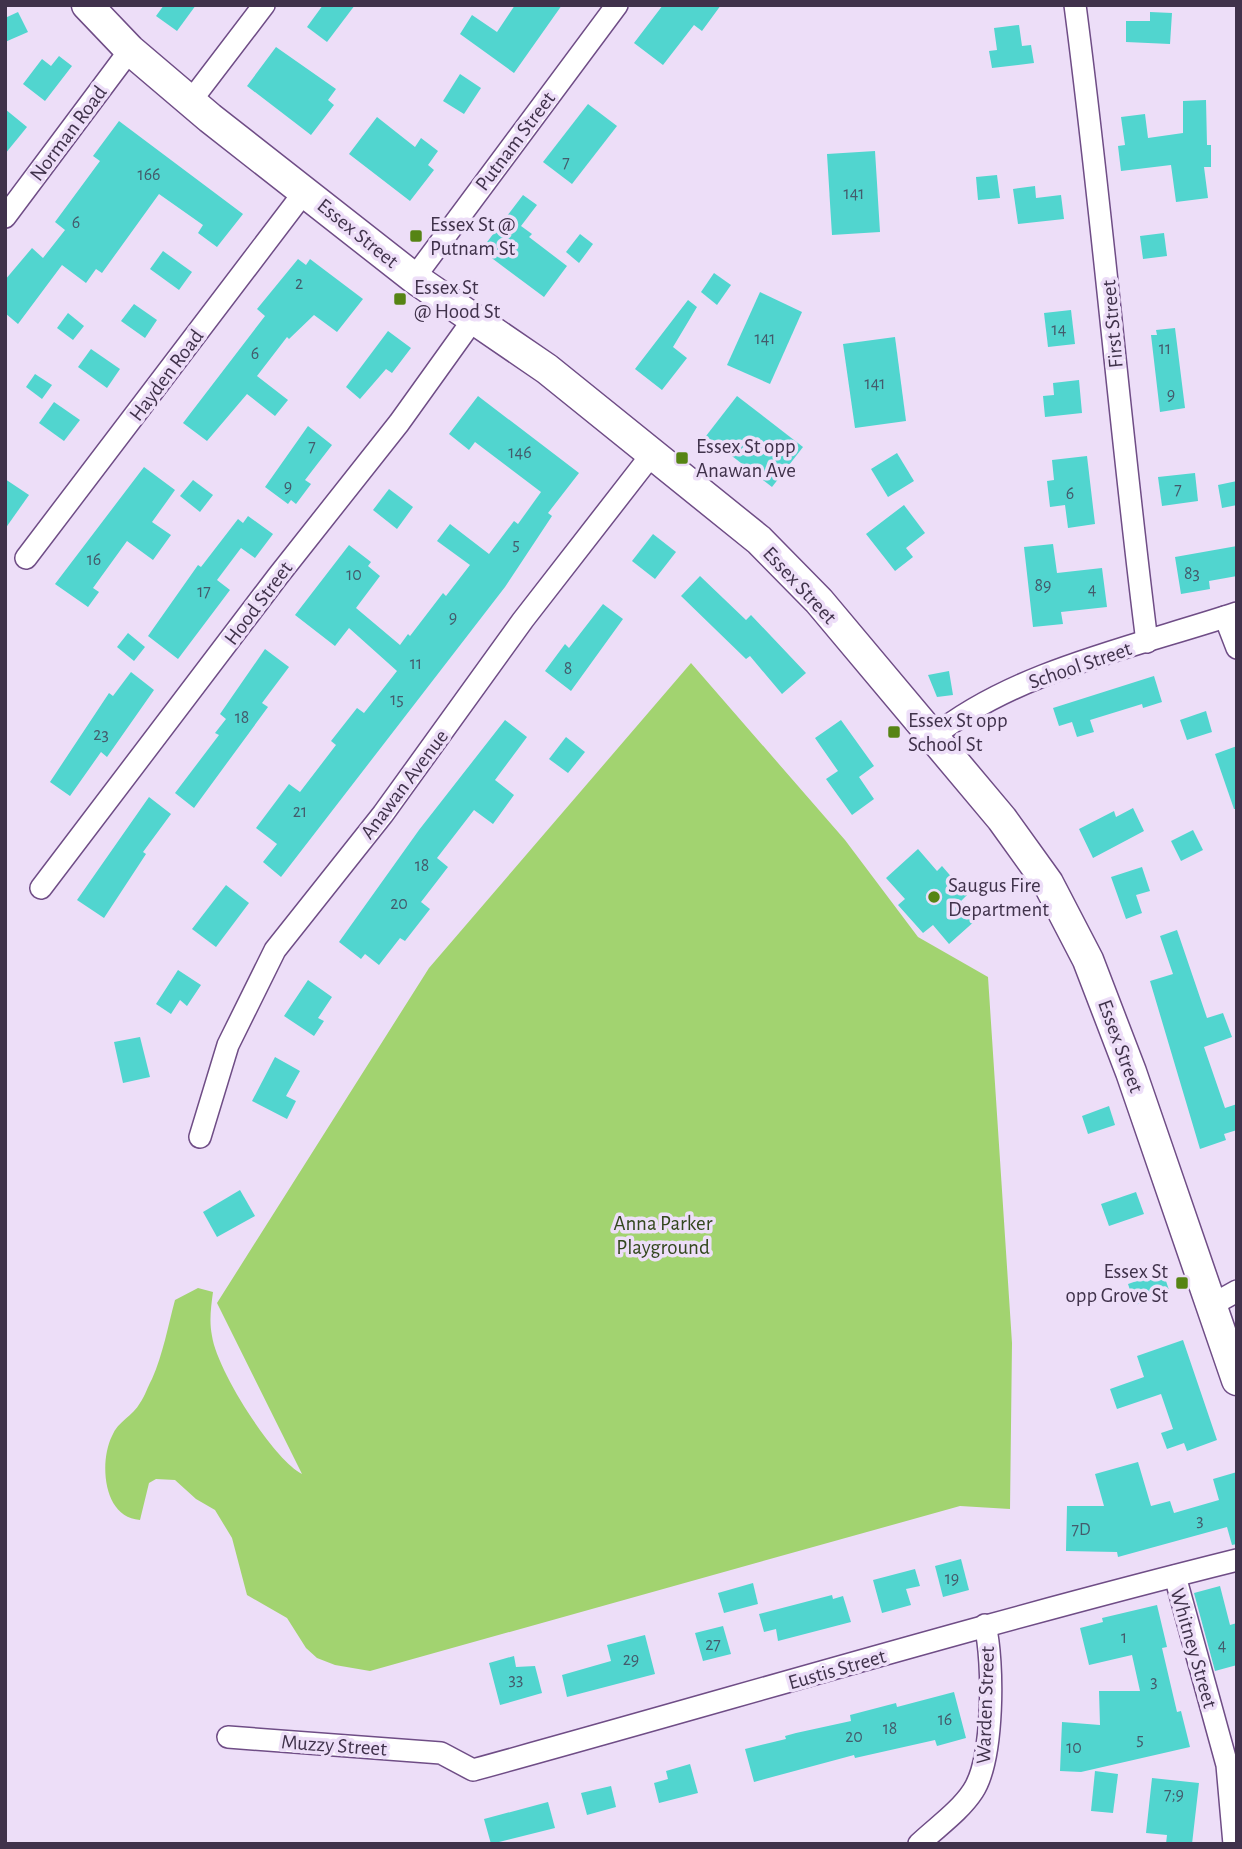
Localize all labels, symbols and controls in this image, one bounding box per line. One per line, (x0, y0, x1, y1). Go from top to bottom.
street label: Norman Road (26, 82, 111, 185)
street label: Putnam Street (471, 88, 559, 195)
house number: 7 (562, 154, 570, 172)
house number: 166 (137, 166, 161, 184)
house number: 141 (843, 185, 865, 203)
street label: Essex Street (313, 195, 402, 272)
house number: 6 (72, 214, 80, 232)
place label: Essex St @ Putnam St (430, 214, 516, 259)
marker: Essex St @ Putnam St (408, 228, 424, 244)
house number: 2 (295, 275, 303, 293)
place label: Essex St @ Hood St (414, 277, 501, 322)
street label: First Street (1098, 279, 1127, 369)
marker: Essex St @ Hood St (392, 291, 408, 307)
house number: 14 (1052, 321, 1067, 339)
street label: Hayden Road (125, 325, 208, 425)
house number: 141 (754, 330, 776, 348)
house number: 11 (1159, 340, 1171, 358)
house number: 6 (251, 345, 259, 363)
house number: 141 (864, 375, 886, 393)
house number: 9 (1167, 386, 1175, 404)
place label: Essex St opp Anawan Ave (696, 436, 796, 481)
house number: 7 (308, 438, 316, 456)
house number: 146 (508, 444, 532, 462)
marker: Essex St opp Anawan Ave (674, 450, 690, 466)
house number: 9 (284, 478, 292, 496)
house number: 7 (1174, 481, 1182, 499)
house number: 6 (1066, 485, 1074, 503)
house number: 5 (512, 536, 520, 554)
street label: Essex Street (759, 543, 841, 628)
house number: 16 (87, 551, 101, 569)
street label: Hood Street (220, 557, 297, 649)
house number: 83 (1184, 565, 1200, 583)
house number: 10 (346, 566, 362, 584)
house number: 89 (1035, 577, 1052, 595)
house number: 4 (1088, 581, 1097, 599)
house number: 17 (197, 583, 211, 601)
house number: 9 (449, 609, 457, 627)
street label: School Street (1026, 638, 1135, 693)
house number: 11 (410, 655, 422, 673)
house number: 8 (564, 660, 572, 678)
house number: 15 (390, 691, 404, 709)
house number: 18 (235, 709, 249, 727)
place label: Essex St opp School St (908, 710, 1008, 755)
marker: Essex St opp School St (886, 724, 902, 740)
house number: 23 (93, 726, 109, 744)
street label: Anawan Avenue (357, 726, 452, 843)
house number: 21 (293, 803, 307, 821)
house number: 18 (415, 857, 429, 875)
place label: Saugus Fire Department (948, 875, 1049, 920)
marker: Saugus Fire Department (926, 889, 942, 905)
house number: 20 (390, 895, 408, 913)
street label: Essex Street (1094, 997, 1147, 1096)
park label: Anna Parker Playground (614, 1213, 713, 1258)
place label: Essex St opp Grove St (1066, 1261, 1168, 1306)
marker: Essex St opp Grove St (1174, 1275, 1190, 1291)
house number: 3 (1196, 1512, 1204, 1530)
house number: 7D (1071, 1521, 1091, 1539)
house number: 19 (945, 1570, 959, 1588)
street label: Whitney Street (1166, 1586, 1221, 1711)
house number: 1 (1121, 1629, 1127, 1647)
house number: 27 (705, 1636, 721, 1654)
house number: 4 (1218, 1637, 1227, 1655)
street label: Eustis Street (786, 1645, 889, 1693)
street label: Warden Street (973, 1645, 998, 1764)
house number: 29 (623, 1651, 639, 1669)
house number: 33 (509, 1671, 523, 1689)
house number: 3 (1150, 1673, 1158, 1691)
house number: 16 (938, 1711, 952, 1729)
house number: 18 (883, 1720, 897, 1738)
house number: 20 (845, 1728, 863, 1746)
street label: Muzzy Street (280, 1731, 388, 1760)
house number: 5 (1136, 1731, 1144, 1749)
house number: 10 (1066, 1739, 1082, 1757)
house number: 7;9 (1164, 1786, 1184, 1804)

